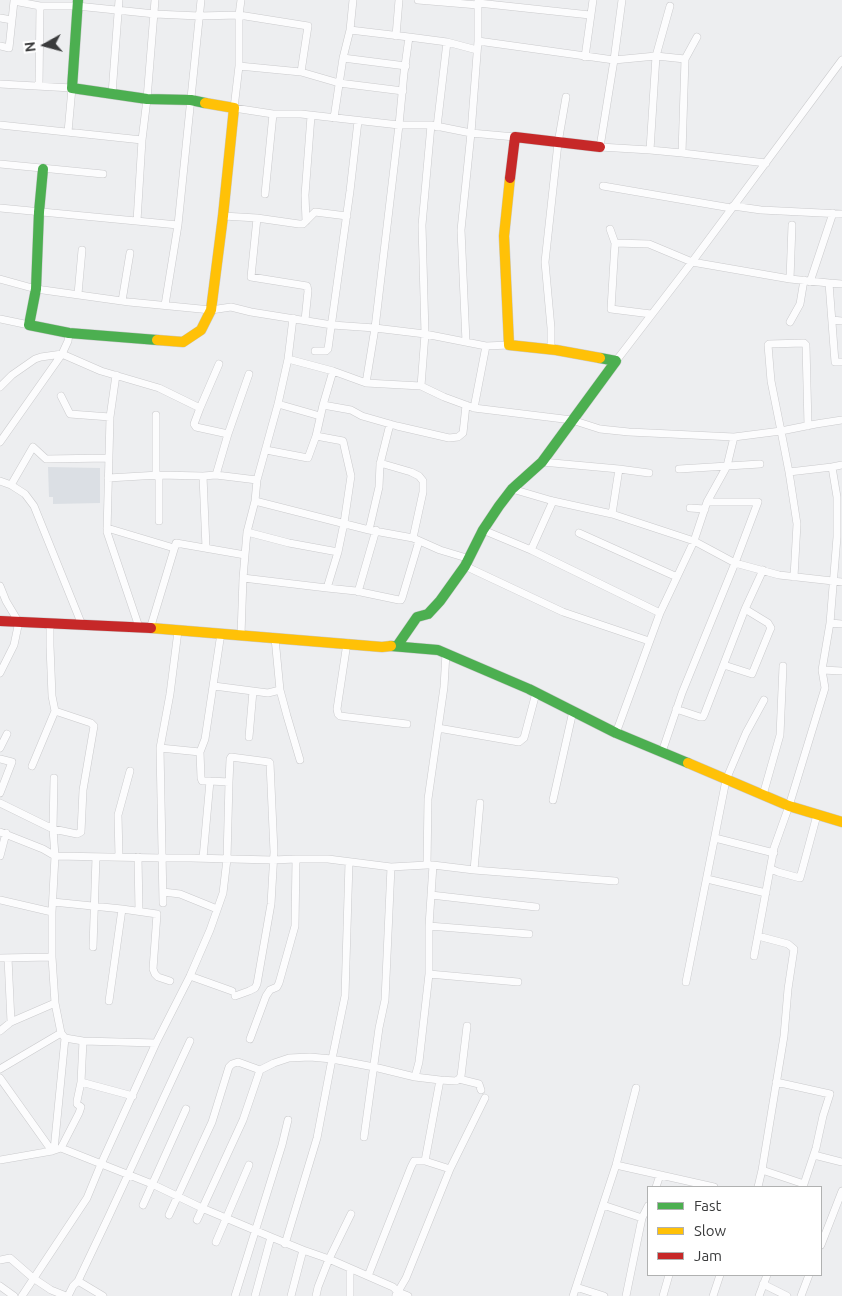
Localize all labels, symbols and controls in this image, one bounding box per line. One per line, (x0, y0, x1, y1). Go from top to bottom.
north arrow (20, 20, 70, 70)
text: N (22, 41, 39, 53)
legend (647, 1186, 822, 1276)
text: Fast (694, 1197, 721, 1214)
text: Slow (694, 1222, 726, 1239)
text: Jam (694, 1247, 722, 1264)

